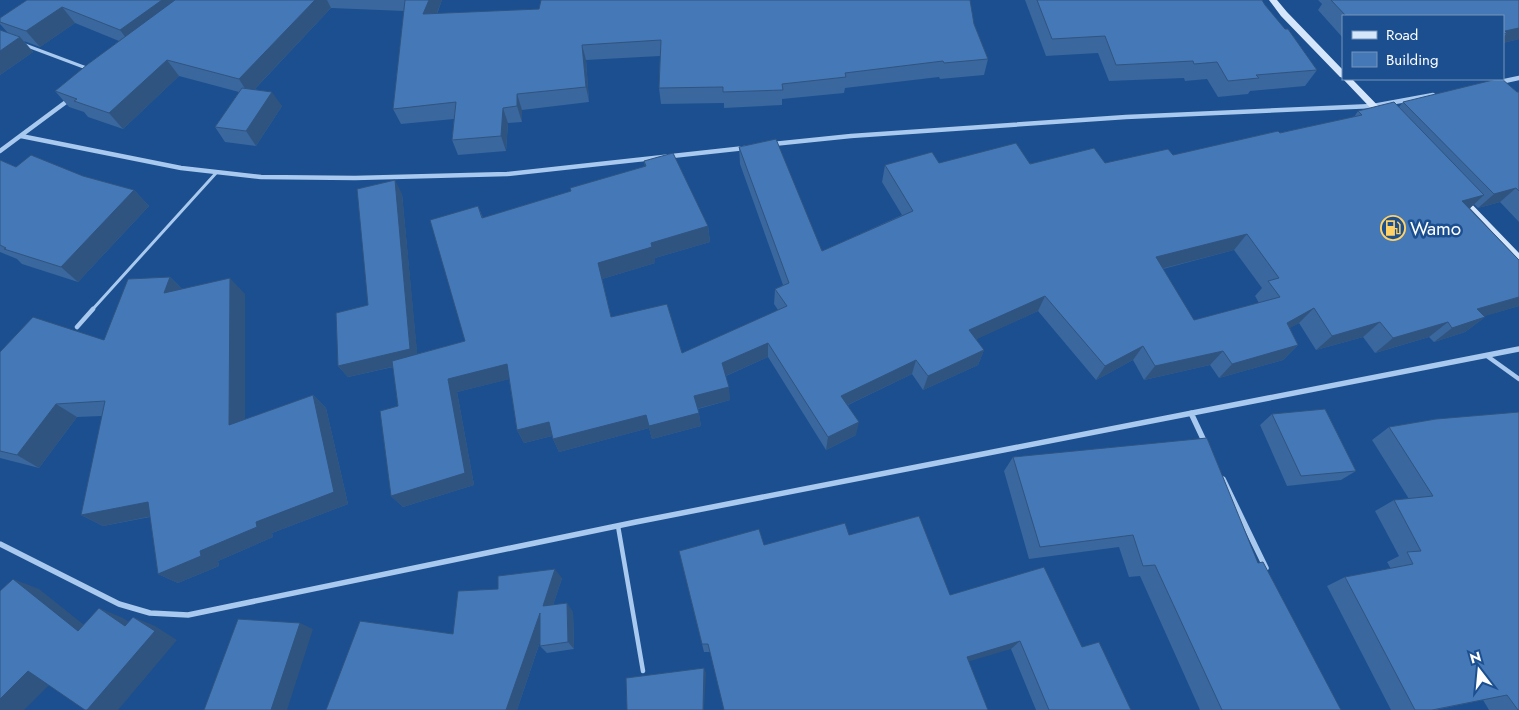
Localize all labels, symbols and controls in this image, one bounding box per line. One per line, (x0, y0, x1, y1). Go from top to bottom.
legend (1342, 15, 1504, 80)
text: Road (1386, 24, 1418, 46)
text: Building (1386, 49, 1438, 71)
fuel station icon: Wamo (1380, 215, 1406, 241)
place label: Wamo (1410, 215, 1461, 242)
north arrow (1454, 645, 1504, 695)
text: N (1467, 646, 1484, 669)

